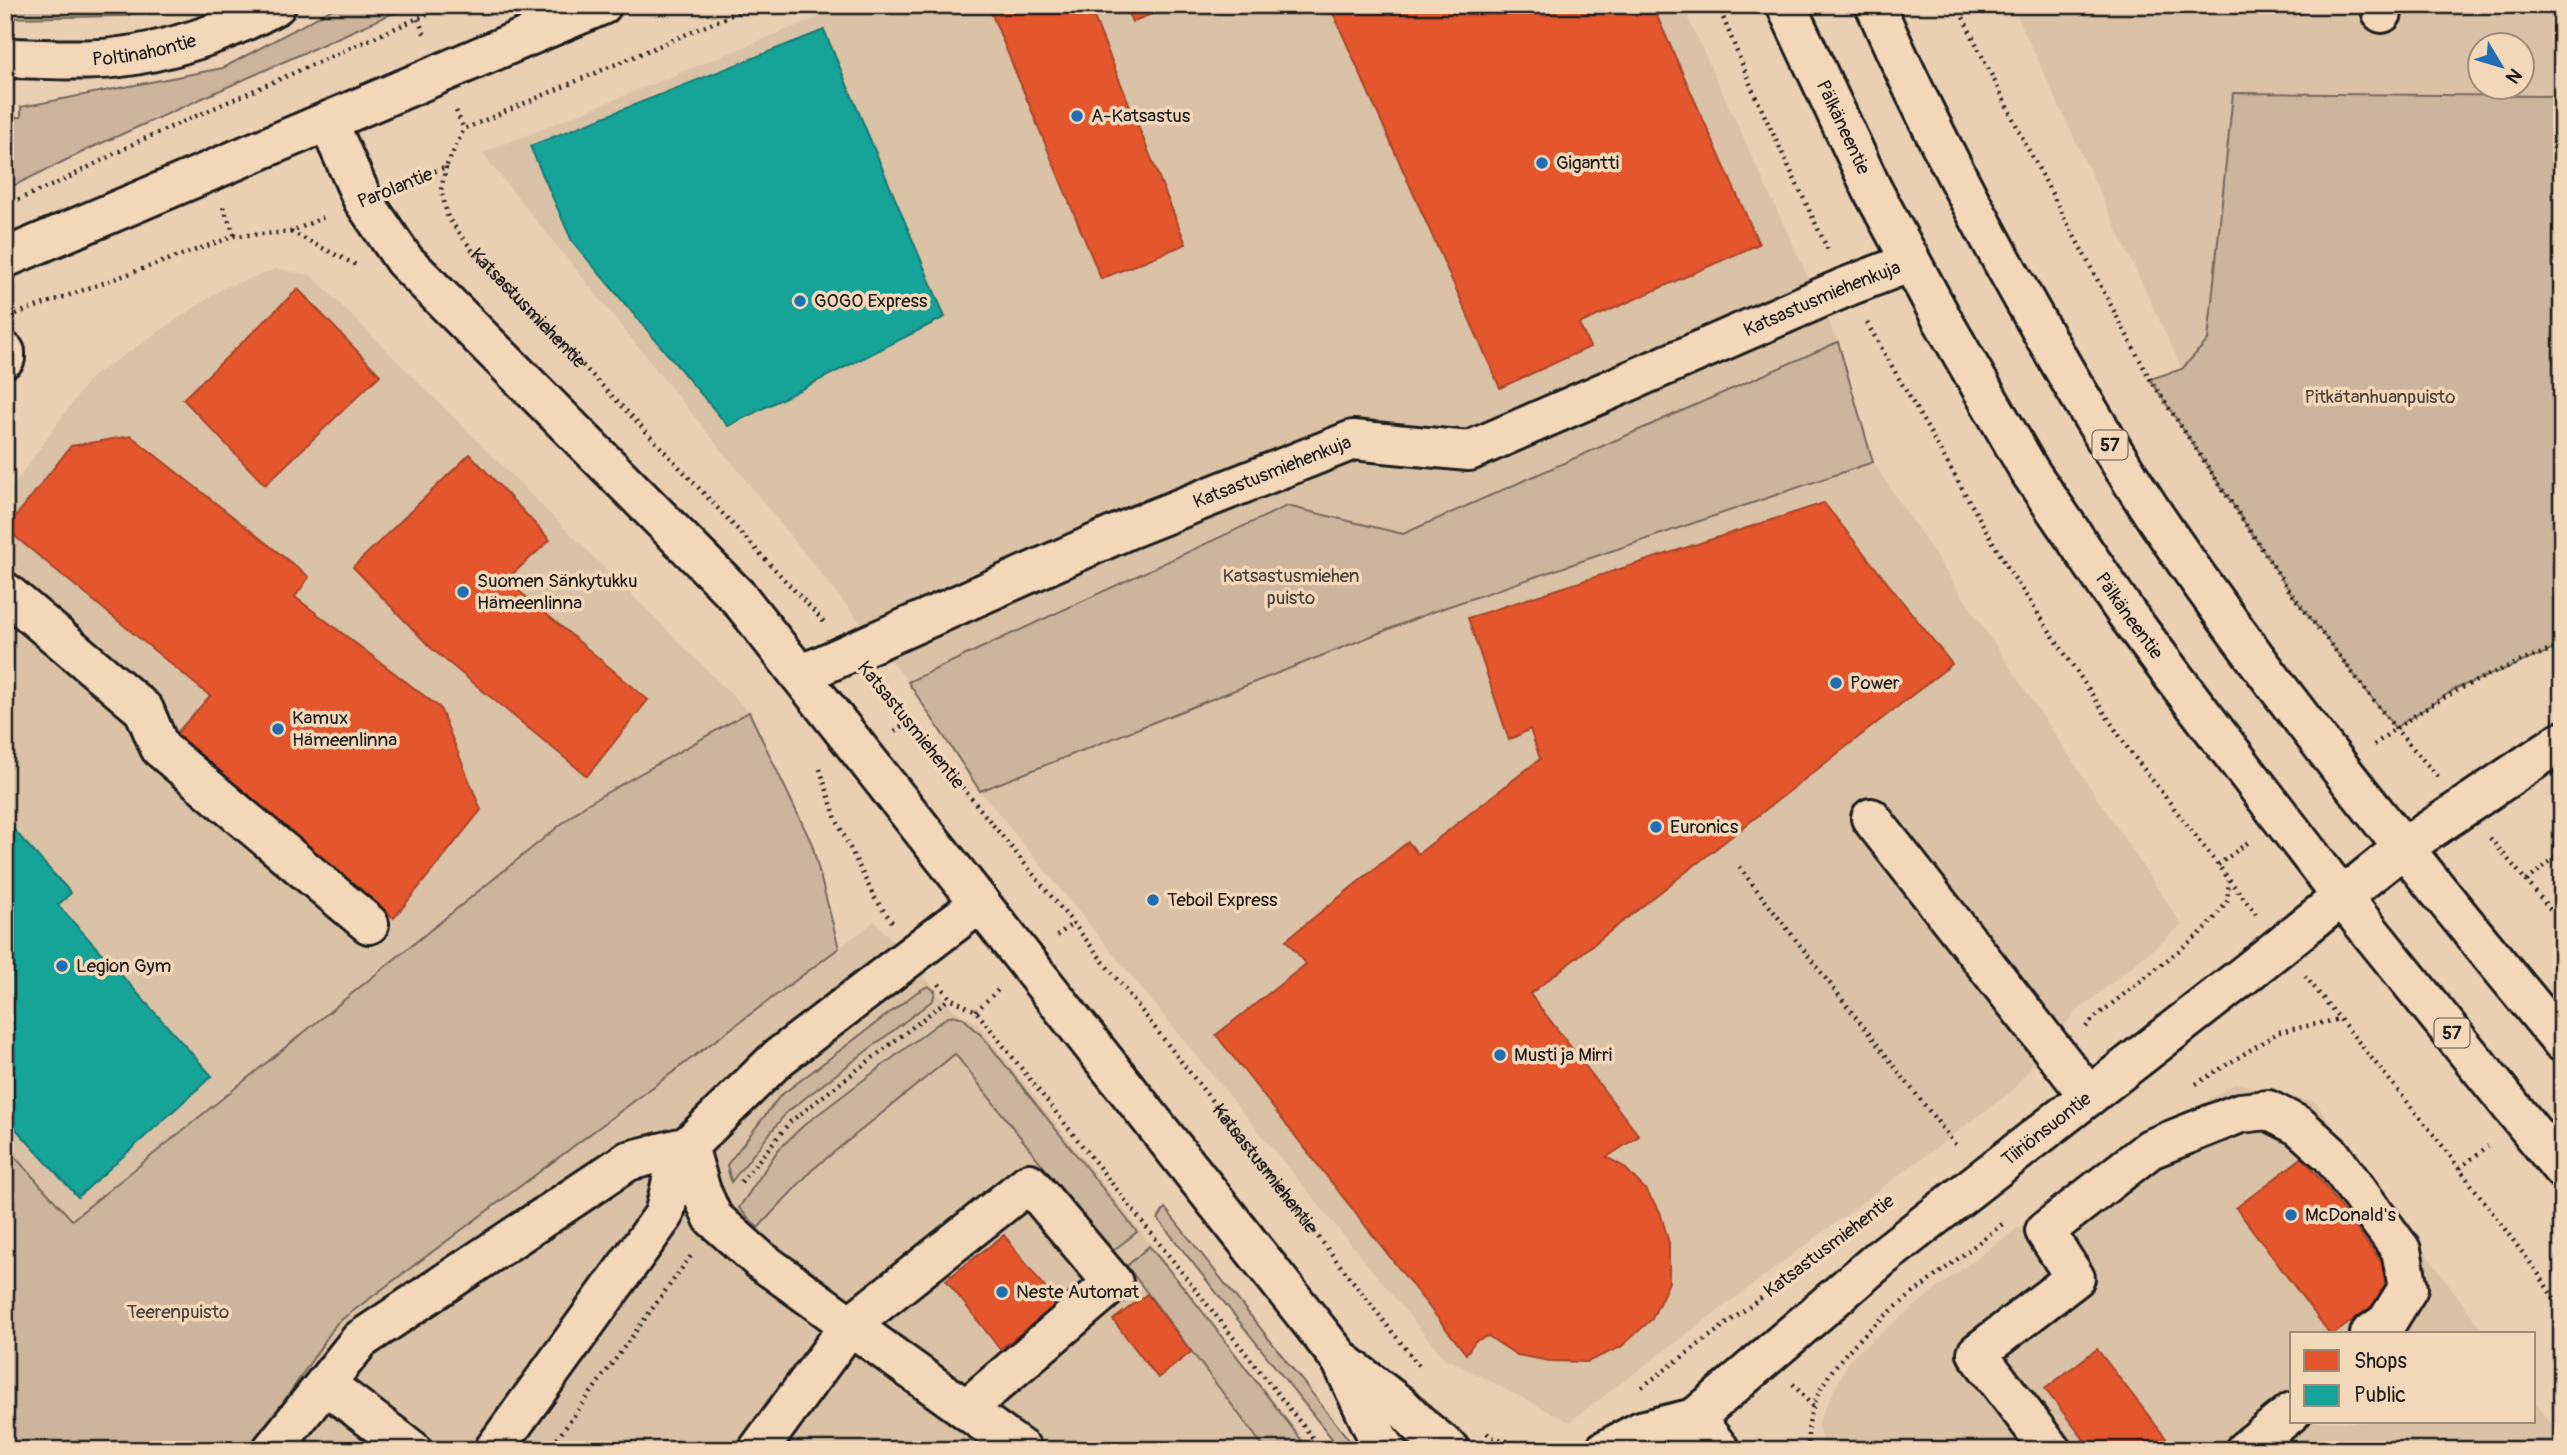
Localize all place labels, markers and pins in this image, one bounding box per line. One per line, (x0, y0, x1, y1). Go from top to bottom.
place label: A-Katsastus (1091, 104, 1191, 128)
marker: A-Katsastus (1069, 108, 1085, 124)
place label: Gigantti (1556, 151, 1619, 175)
marker: Gigantti (1534, 155, 1550, 171)
place label: GOGO Express (814, 289, 928, 313)
marker: GOGO Express (792, 293, 808, 309)
place label: Suomen Sänkytukku Hämeenlinna (477, 569, 638, 615)
marker: Suomen Sänkytukku Hämeenlinna (455, 584, 471, 600)
place label: Power (1850, 671, 1900, 695)
marker: Power (1828, 675, 1844, 691)
place label: Kamux Hämeenlinna (292, 706, 397, 752)
marker: Kamux Hämeenlinna (270, 721, 286, 737)
place label: Euronics (1670, 815, 1739, 839)
marker: Euronics (1648, 819, 1664, 835)
place label: Teboil Express (1167, 888, 1278, 912)
marker: Teboil Express (1145, 892, 1161, 908)
place label: Legion Gym (76, 954, 172, 978)
marker: Legion Gym (54, 958, 70, 974)
place label: Musti ja Mirri (1514, 1043, 1612, 1067)
marker: Musti ja Mirri (1492, 1047, 1508, 1063)
place label: McDonald's (2305, 1203, 2396, 1227)
marker: McDonald's (2283, 1207, 2299, 1223)
place label: Neste Automat (1016, 1280, 1139, 1304)
marker: Neste Automat (994, 1284, 1010, 1300)

